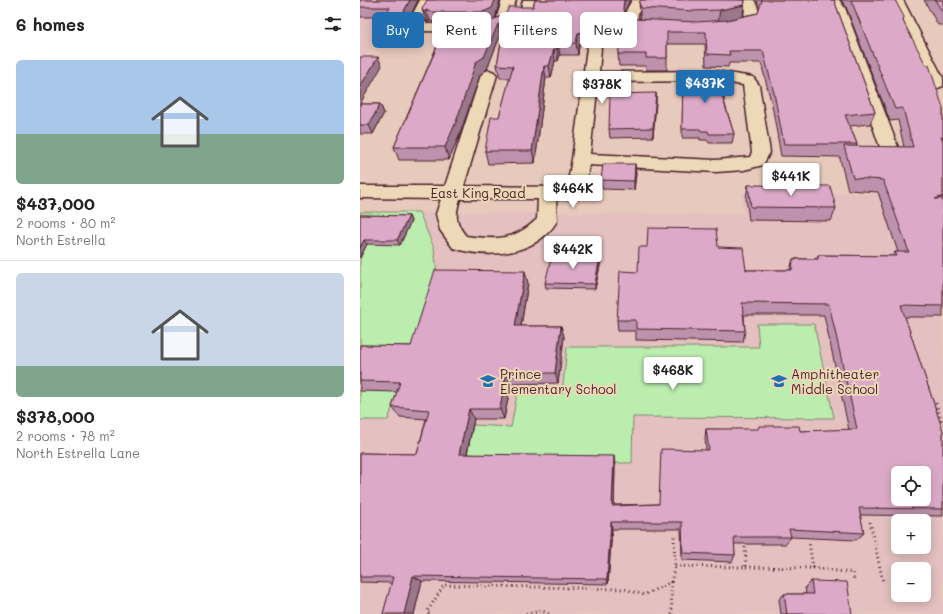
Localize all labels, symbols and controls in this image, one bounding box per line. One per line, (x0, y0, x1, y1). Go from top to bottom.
chip: Buy (372, 12, 424, 48)
chip: Rent (432, 12, 491, 48)
chip: Filters (499, 12, 572, 48)
chip: New (580, 12, 637, 48)
text: 6 homes (16, 13, 85, 35)
icon: filters (322, 13, 344, 35)
pin: $437K (677, 70, 733, 104)
pin: $378K (574, 71, 630, 105)
text: $437K (685, 74, 725, 91)
text: $378K (582, 75, 622, 92)
icon: home (144, 86, 216, 158)
pin: $441K (763, 163, 819, 197)
text: $441K (772, 167, 810, 184)
pin: $464K (545, 175, 601, 209)
text: $464K (553, 179, 593, 196)
street label: East King Road (431, 184, 525, 201)
text: $437,000 (16, 192, 95, 214)
text: 2 rooms · 80 m² (16, 214, 115, 231)
text: North Estrella (16, 231, 106, 248)
pin: $442K (545, 236, 601, 270)
text: $442K (553, 240, 593, 257)
icon: home (144, 299, 216, 371)
pin: $468K (645, 357, 701, 391)
text: $468K (653, 361, 693, 378)
place label: Prince Elementary School (500, 365, 617, 397)
place label: Amphitheater Middle School (791, 365, 879, 397)
school or university icon: Prince Elementary School (479, 372, 497, 390)
school or university icon: Amphitheater Middle School (770, 372, 788, 390)
text: $378,000 (16, 405, 95, 427)
text: 2 rooms · 78 m² (16, 427, 115, 444)
text: North Estrella Lane (16, 444, 140, 461)
map controls (891, 466, 931, 602)
button: locate (891, 466, 931, 506)
button: + (891, 514, 931, 554)
button: − (891, 562, 931, 602)

